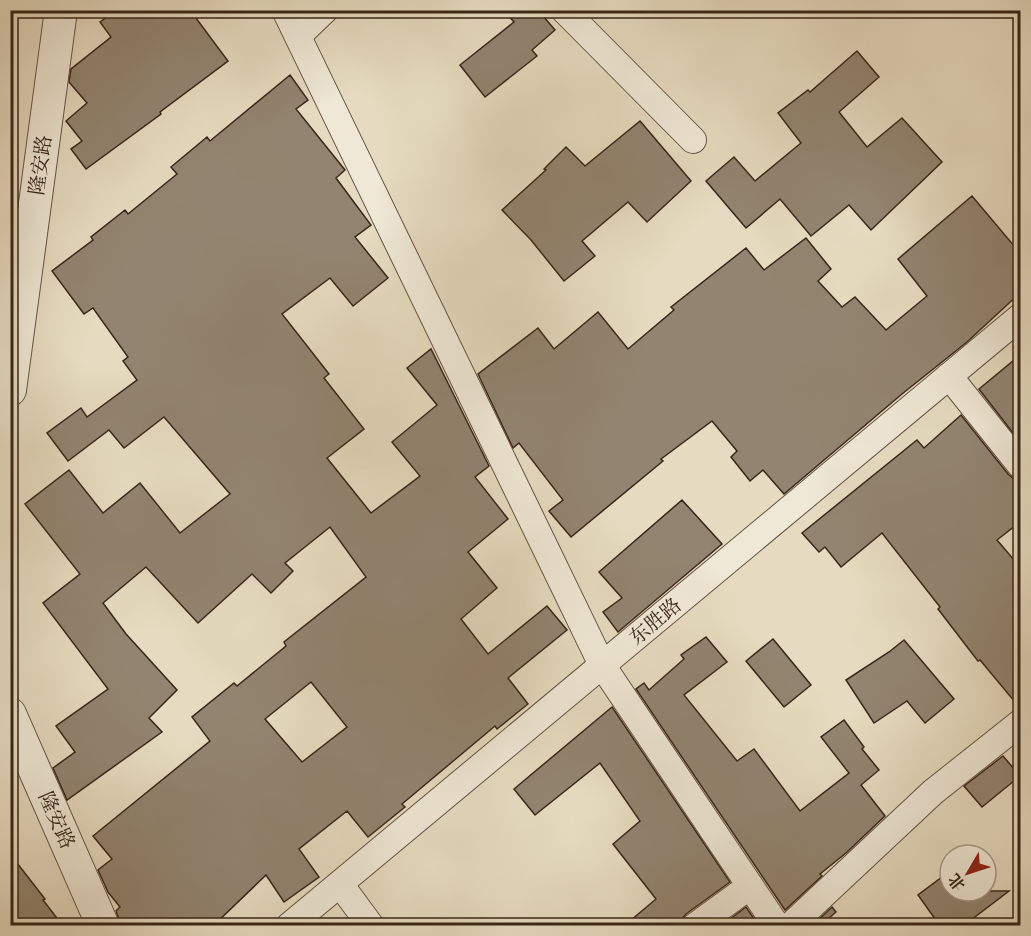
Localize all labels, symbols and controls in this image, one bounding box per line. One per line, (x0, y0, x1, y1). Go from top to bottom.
street label: 隆安路 (21, 133, 58, 197)
street label: 东胜路 (622, 590, 687, 651)
street label: 隆安路 (32, 786, 83, 853)
north arrow (938, 843, 998, 903)
text: 北 (942, 869, 971, 896)

